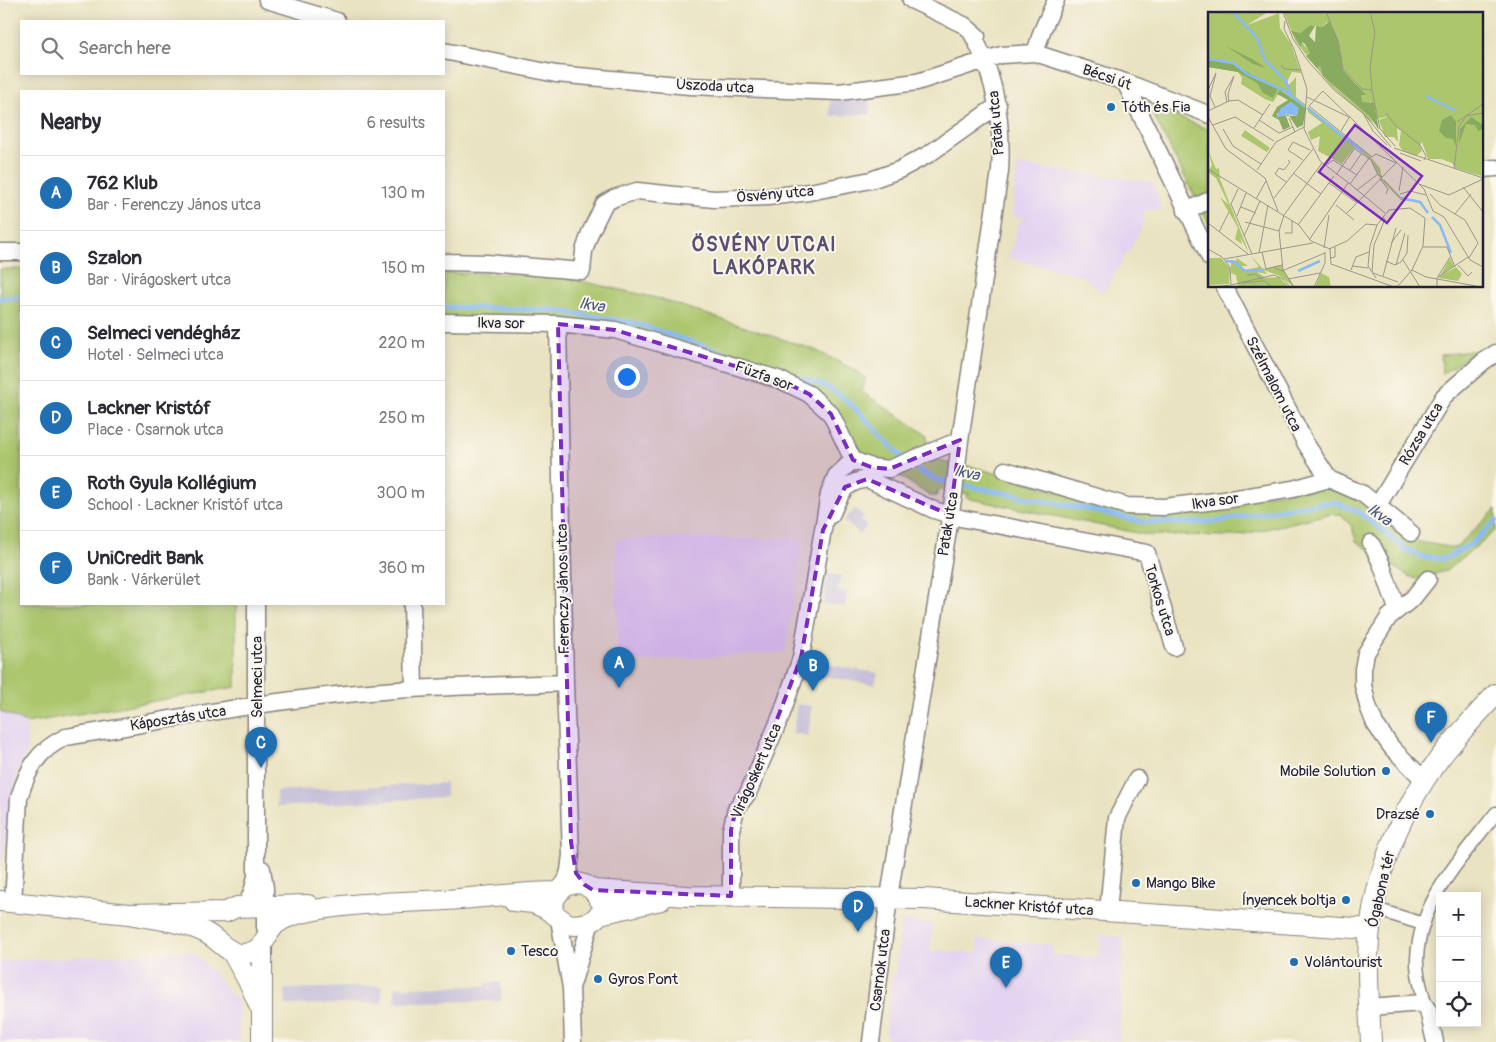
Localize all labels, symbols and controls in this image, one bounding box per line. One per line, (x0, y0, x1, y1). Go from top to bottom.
inset map (1208, 12, 1484, 288)
search box (20, 20, 445, 75)
icon: search (38, 34, 66, 62)
text: Search here (78, 36, 171, 60)
street label: Bécsi út (1080, 60, 1135, 95)
street label: Uszoda utca (675, 75, 755, 98)
street label: Patak utca (984, 90, 1009, 156)
place label: Tóth és Fia (1121, 98, 1191, 117)
marker: Tóth és Fia (1105, 101, 1117, 113)
text: Nearby (40, 109, 101, 136)
text: 6 results (367, 113, 425, 133)
text: 762 Klub (87, 171, 158, 195)
street label: Ösvény utca (736, 182, 815, 207)
text: A (51, 183, 61, 203)
text: 130 m (381, 183, 425, 203)
text: Bar · Ferenczy János utca (87, 195, 261, 215)
district label: ÖSVÉNY UTCAI LAKÓPARK (691, 232, 837, 280)
text: Szalon (87, 246, 142, 270)
text: B (51, 258, 61, 278)
text: 150 m (381, 258, 425, 278)
text: Bar · Virágoskert utca (87, 270, 231, 290)
water label: Ikva (577, 293, 608, 317)
street label: Ikva sor (477, 314, 526, 333)
text: Selmeci vendégház (87, 321, 241, 345)
text: C (51, 333, 61, 353)
text: 220 m (379, 333, 425, 353)
street label: Szélmalom utca (1241, 333, 1306, 435)
text: Hotel · Selmeci utca (87, 345, 224, 365)
street label: Fűzfa sor (732, 357, 796, 396)
your location (614, 364, 640, 390)
text: Lackner Kristóf (87, 396, 211, 420)
street label: Rózsa utca (1395, 399, 1448, 469)
text: D (51, 408, 61, 428)
text: 250 m (379, 408, 425, 428)
text: Place · Csarnok utca (87, 420, 224, 440)
water label: Ikva (952, 461, 983, 486)
text: Roth Gyula Kollégium (87, 471, 256, 495)
text: E (52, 483, 60, 503)
text: 300 m (377, 483, 425, 503)
street label: Ikva sor (1190, 489, 1241, 514)
street label: Patak utca (934, 491, 963, 558)
text: School · Lackner Kristóf utca (87, 495, 283, 515)
water label: Ikva (1363, 499, 1397, 531)
street label: Ferenczy János utca (553, 523, 574, 655)
text: UniCredit Bank (87, 546, 203, 570)
text: F (51, 558, 61, 578)
text: 360 m (378, 558, 425, 578)
street label: Torkos utca (1140, 562, 1179, 638)
text: Bank · Várkerület (87, 570, 200, 590)
street label: Selmeci utca (248, 636, 267, 718)
pin: A (603, 647, 635, 688)
pin: B (797, 650, 829, 691)
street label: Káposztás utca (129, 702, 227, 735)
pin: F (1415, 702, 1447, 743)
street label: Virágoskert utca (727, 720, 786, 822)
pin: C (245, 727, 277, 768)
place label: Mobile Solution (1280, 762, 1376, 781)
marker: Mobile Solution (1380, 765, 1392, 777)
place label: Drazsé (1376, 805, 1420, 824)
marker: Drazsé (1424, 808, 1436, 820)
street label: Ógabona tér (1363, 848, 1400, 929)
place label: Mango Bike (1146, 874, 1216, 893)
marker: Mango Bike (1130, 877, 1142, 889)
pin: D (842, 891, 874, 932)
place label: Ínyencek boltja (1242, 891, 1336, 910)
map controls (1436, 892, 1481, 1027)
button: + (1436, 892, 1481, 937)
street label: Lackner Kristóf utca (964, 893, 1094, 920)
marker: Ínyencek boltja (1340, 894, 1352, 906)
street label: Csarnok utca (866, 928, 895, 1012)
button: − (1436, 937, 1481, 982)
place label: Tesco (521, 942, 558, 961)
marker: Tesco (505, 945, 517, 957)
pin: E (990, 947, 1022, 988)
place label: Volántourist (1304, 953, 1383, 972)
marker: Volántourist (1288, 956, 1300, 968)
place label: Gyros Pont (608, 970, 679, 989)
marker: Gyros Pont (592, 973, 604, 985)
button: locate (1436, 982, 1481, 1027)

